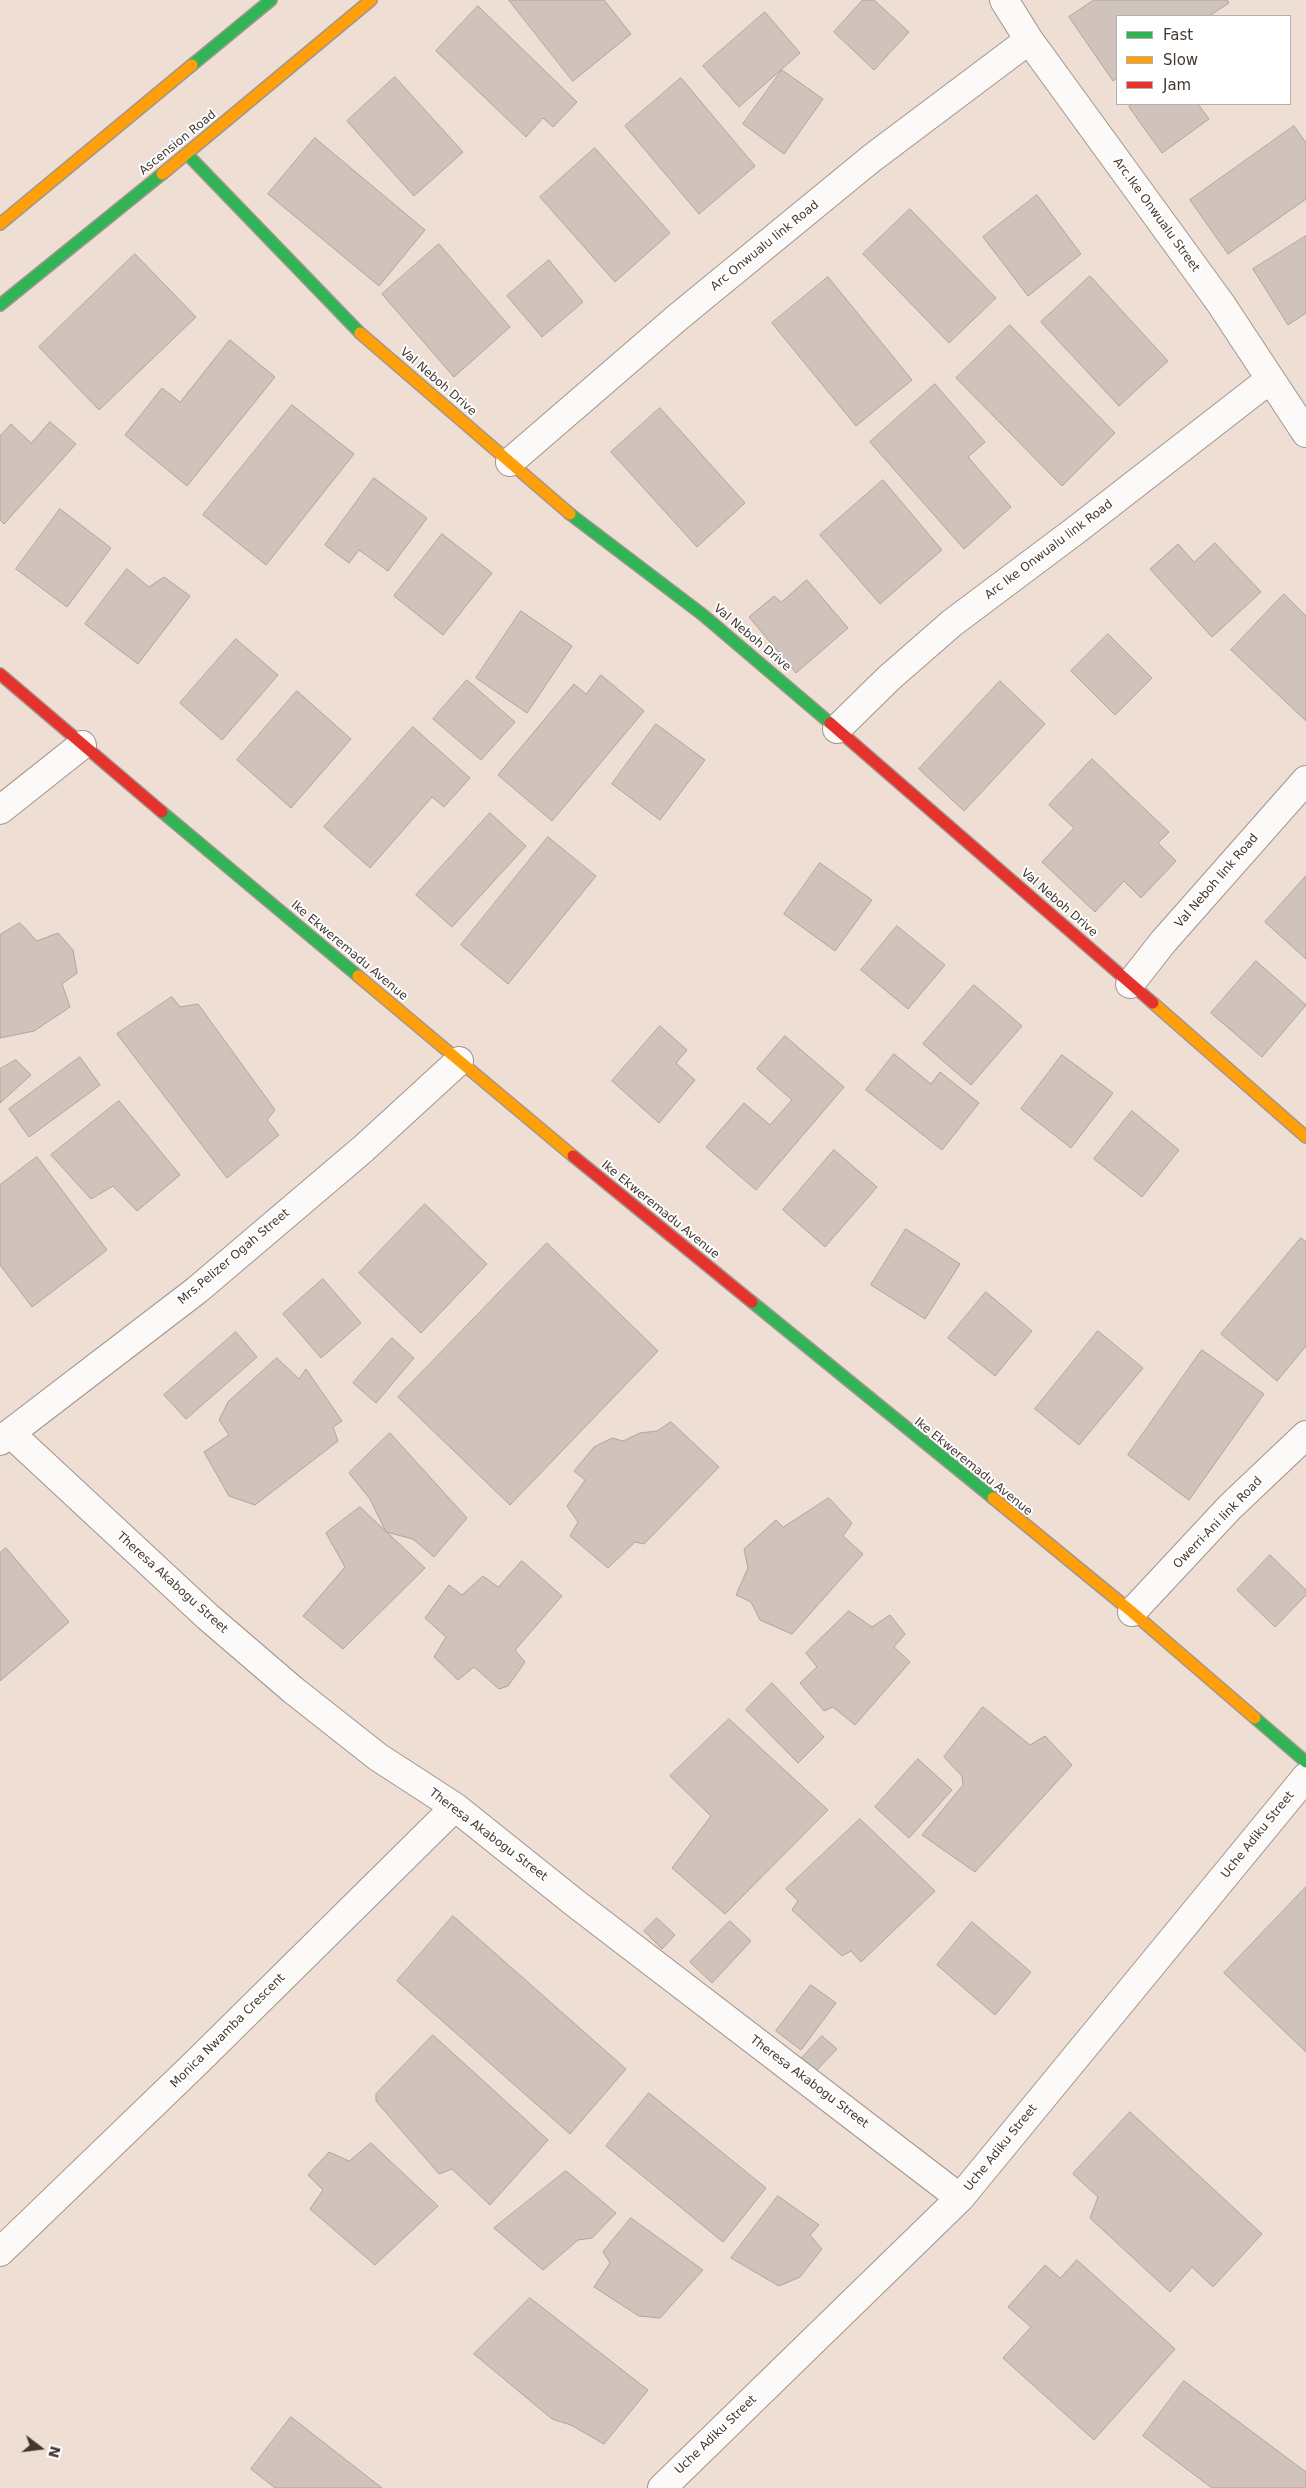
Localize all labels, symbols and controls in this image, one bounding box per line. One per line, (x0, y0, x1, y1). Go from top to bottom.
legend (1116, 15, 1291, 105)
text: Fast (1163, 26, 1193, 44)
text: Slow (1163, 51, 1198, 69)
text: Jam (1163, 76, 1191, 94)
street label: Ascension Road (137, 108, 219, 178)
street label: Arc.Ike Onwualu Street (1110, 155, 1202, 275)
street label: Arc Onwualu link Road (708, 198, 822, 294)
street label: Val Neboh Drive (397, 345, 479, 419)
street label: Arc Ike Onwualu link Road (982, 497, 1116, 603)
street label: Val Neboh Drive (710, 601, 794, 675)
street label: Val Neboh link Road (1172, 831, 1262, 931)
street label: Val Neboh Drive (1018, 866, 1100, 940)
street label: Ike Ekweremadu Avenue (288, 898, 410, 1004)
street label: Ike Ekweremadu Avenue (598, 1158, 722, 1262)
street label: Mrs.Pelizer Ogah Street (175, 1206, 293, 1308)
street label: Ike Ekweremadu Avenue (911, 1415, 1035, 1519)
street label: Owerri-Ani link Road (1171, 1474, 1265, 1572)
street label: Theresa Akabogu Street (113, 1529, 231, 1637)
street label: Theresa Akabogu Street (426, 1786, 550, 1884)
street label: Uche Adiku Street (1219, 1789, 1297, 1881)
street label: Monica Nwamba Crescent (168, 1971, 288, 2091)
street label: Theresa Akabogu Street (747, 2033, 871, 2131)
street label: Uche Adiku Street (962, 2102, 1040, 2194)
street label: Uche Adiku Street (672, 2392, 760, 2478)
north arrow (15, 2423, 65, 2473)
text: N (45, 2444, 64, 2460)

